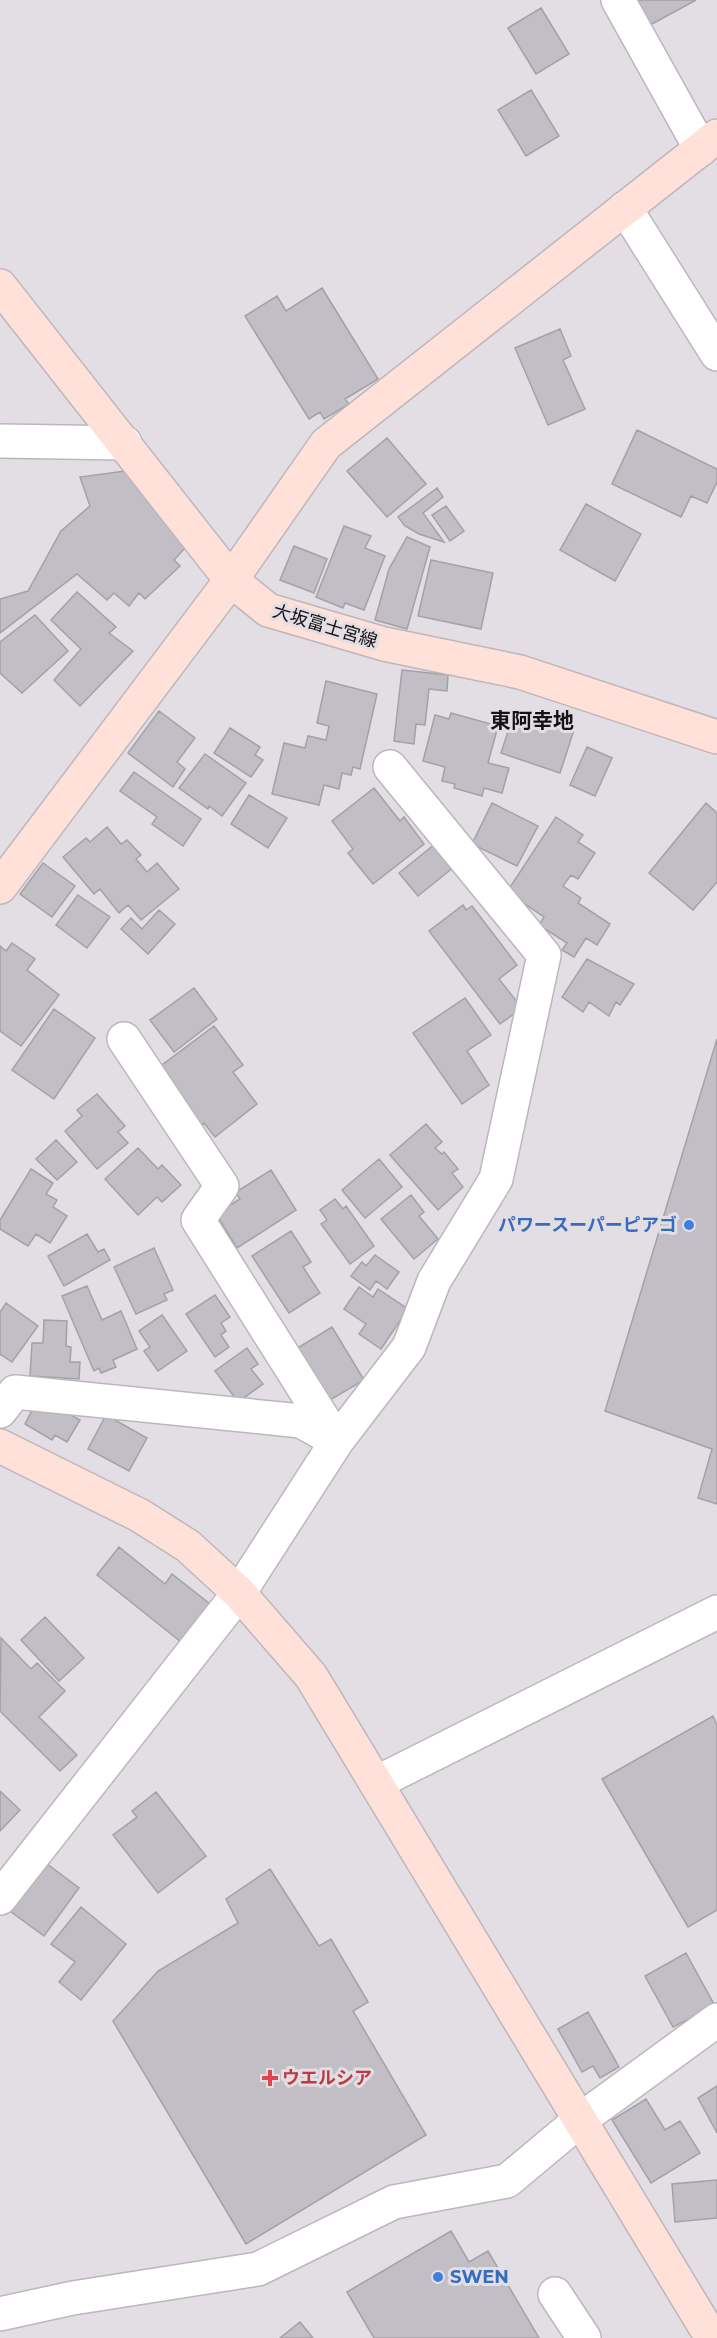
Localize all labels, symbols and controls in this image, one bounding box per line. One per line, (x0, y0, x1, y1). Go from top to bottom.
street label: 大坂富士宮線 (270, 600, 380, 652)
district label: 東阿幸地 (490, 708, 574, 733)
place label: パワースーパーピアゴ (498, 1214, 677, 1236)
marker: パワースーパーピアゴ (682, 1218, 696, 1232)
place label: ウエルシア (282, 2067, 372, 2089)
marker: ウエルシア (263, 2071, 277, 2085)
place label: SWEN (450, 2266, 509, 2288)
marker: SWEN (431, 2270, 445, 2284)

